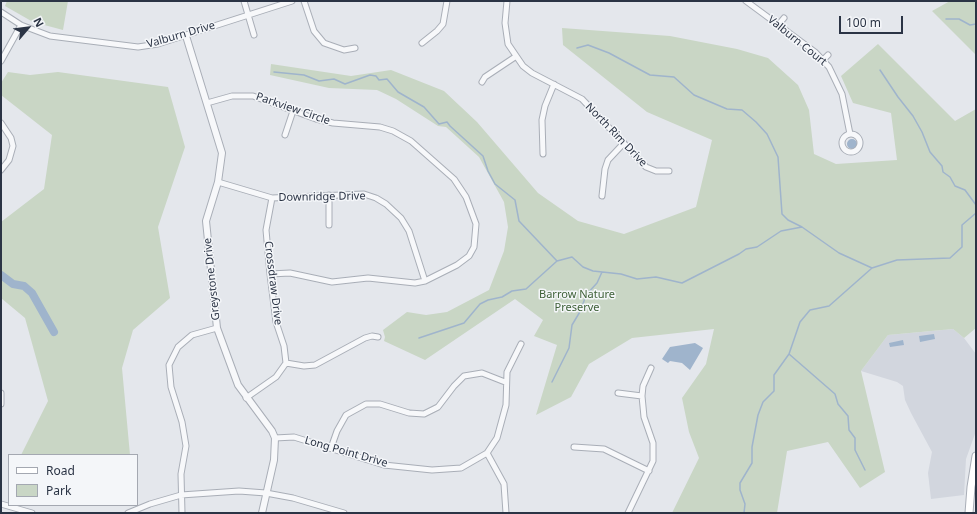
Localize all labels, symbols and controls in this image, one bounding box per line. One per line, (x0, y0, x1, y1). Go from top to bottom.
north arrow (8, 8, 48, 48)
scale bar (841, 8, 905, 34)
street label: Valburn Court (765, 13, 829, 69)
text: 100 m (846, 14, 881, 31)
text: N (30, 15, 48, 30)
street label: Valburn Drive (145, 19, 217, 51)
street label: Parkview Circle (254, 90, 332, 128)
street label: North Rim Drive (582, 100, 650, 170)
street label: Downridge Drive (278, 190, 366, 204)
street label: Greystone Drive (201, 237, 223, 321)
street label: Crossdraw Drive (261, 240, 285, 326)
park label: Barrow Nature Preserve (539, 288, 615, 314)
street label: Long Point Drive (303, 434, 389, 470)
legend (8, 454, 138, 506)
text: Road (46, 462, 75, 479)
text: Park (46, 482, 71, 499)

